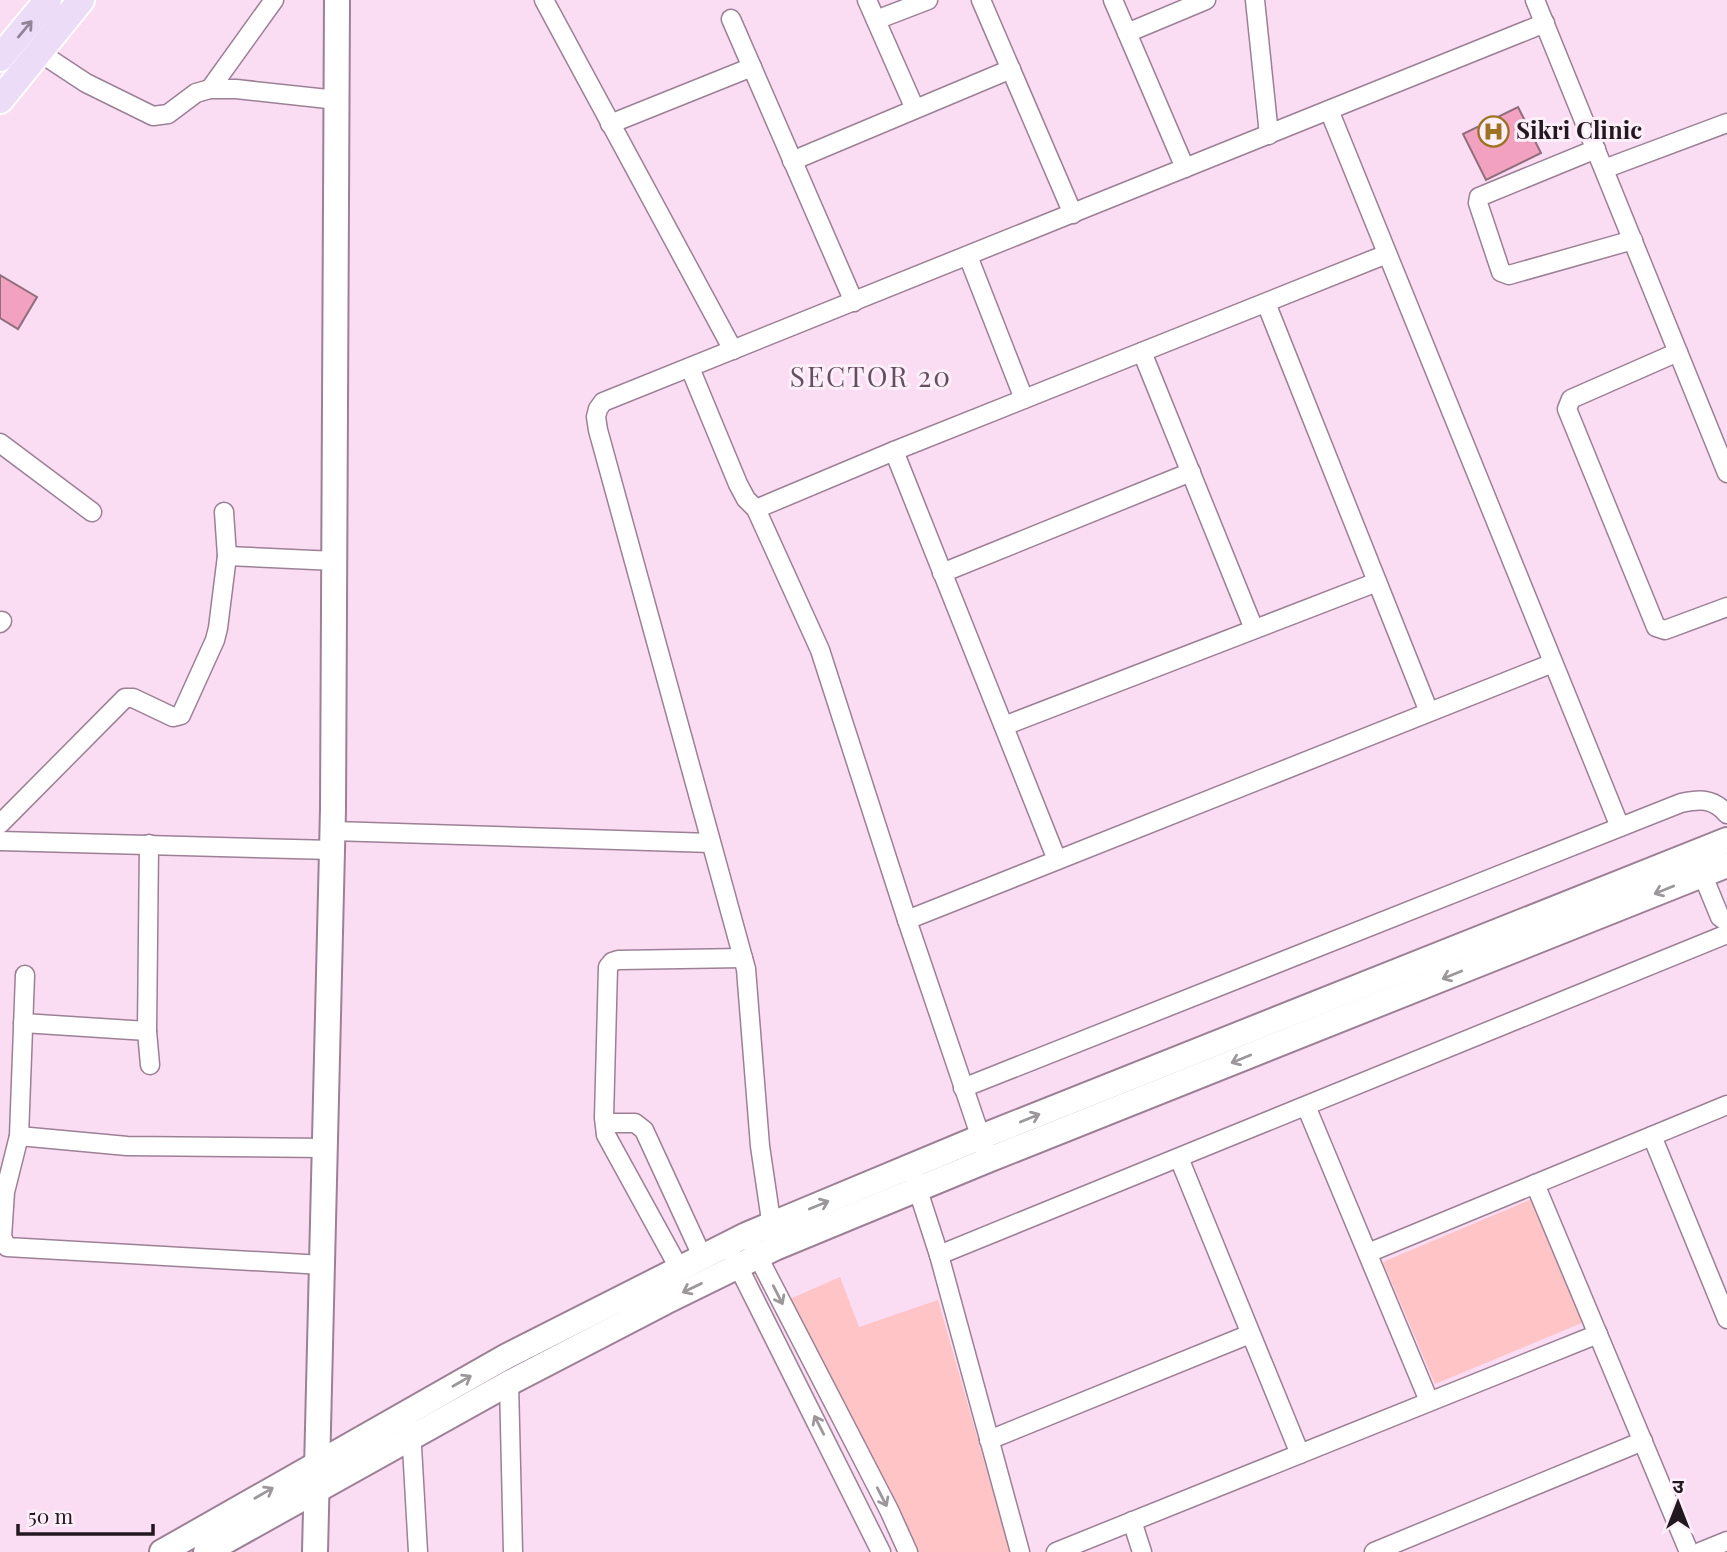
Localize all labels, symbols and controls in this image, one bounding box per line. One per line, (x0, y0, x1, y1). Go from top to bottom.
one-way arrow (17, 21, 33, 39)
place label: Sikri Clinic (1516, 113, 1642, 145)
hospital icon: Sikri Clinic (1476, 114, 1510, 148)
district label: SECTOR 20 (790, 357, 952, 394)
one-way arrow (1653, 885, 1675, 898)
one-way arrow (1442, 969, 1464, 982)
one-way arrow (1231, 1054, 1252, 1067)
one-way arrow (1018, 1110, 1040, 1123)
one-way arrow (808, 1197, 830, 1210)
one-way arrow (682, 1282, 703, 1296)
one-way arrow (772, 1284, 785, 1305)
one-way arrow (452, 1374, 472, 1388)
one-way arrow (811, 1415, 825, 1436)
north arrow (1643, 1468, 1713, 1538)
text: उ (1672, 1472, 1684, 1498)
one-way arrow (253, 1486, 273, 1500)
one-way arrow (876, 1487, 890, 1507)
scale bar (18, 1492, 152, 1536)
text: 50 m (28, 1501, 74, 1529)

